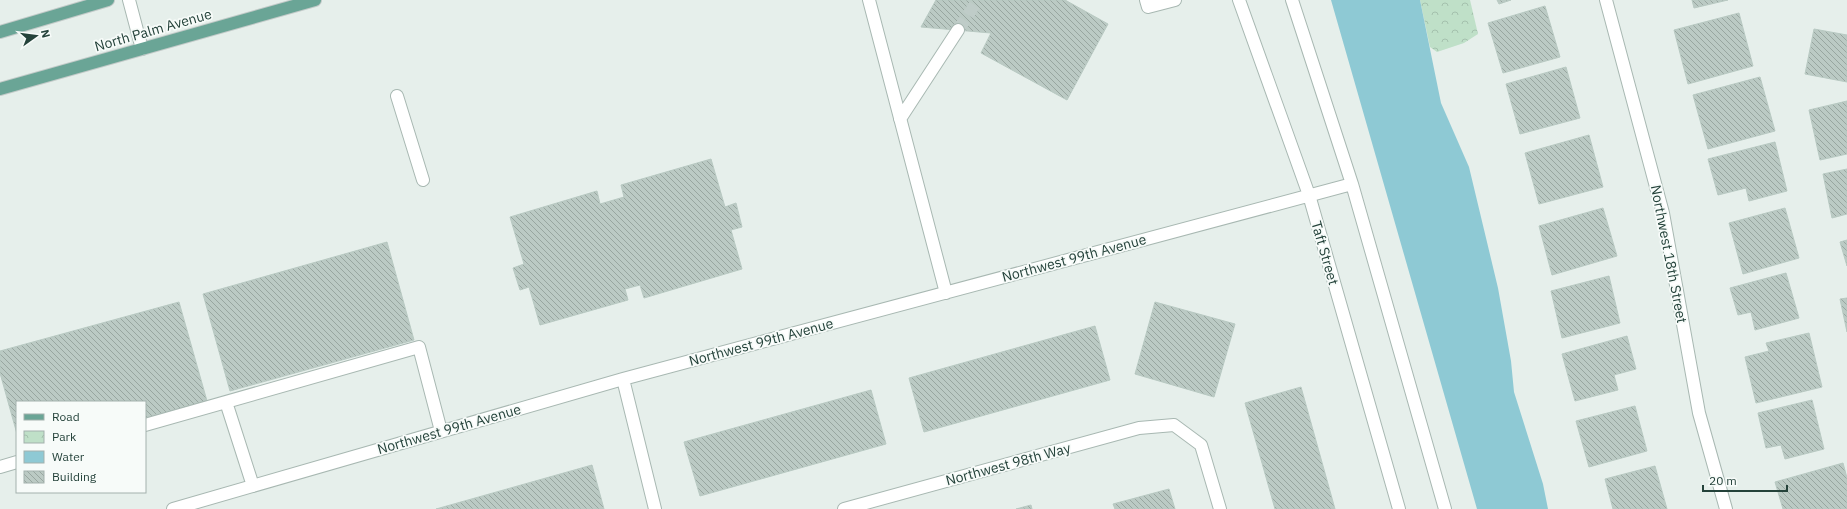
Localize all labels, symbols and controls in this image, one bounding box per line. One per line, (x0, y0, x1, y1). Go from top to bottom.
street label: North Palm Avenue (92, 5, 214, 55)
north arrow (16, 16, 56, 56)
text: N (38, 28, 53, 39)
street label: Northwest 18th Street (1647, 183, 1691, 325)
street label: Taft Street (1307, 219, 1343, 287)
street label: Northwest 99th Avenue (1000, 230, 1148, 286)
street label: Northwest 99th Avenue (687, 314, 835, 370)
street label: Northwest 99th Avenue (375, 400, 523, 458)
legend (16, 401, 146, 493)
text: Road (52, 409, 80, 424)
text: Park (52, 429, 77, 444)
street label: Northwest 98th Way (943, 439, 1073, 489)
text: Water (52, 449, 85, 464)
scale bar (1703, 467, 1787, 493)
text: Building (52, 469, 97, 484)
text: 20 m (1709, 473, 1737, 488)

